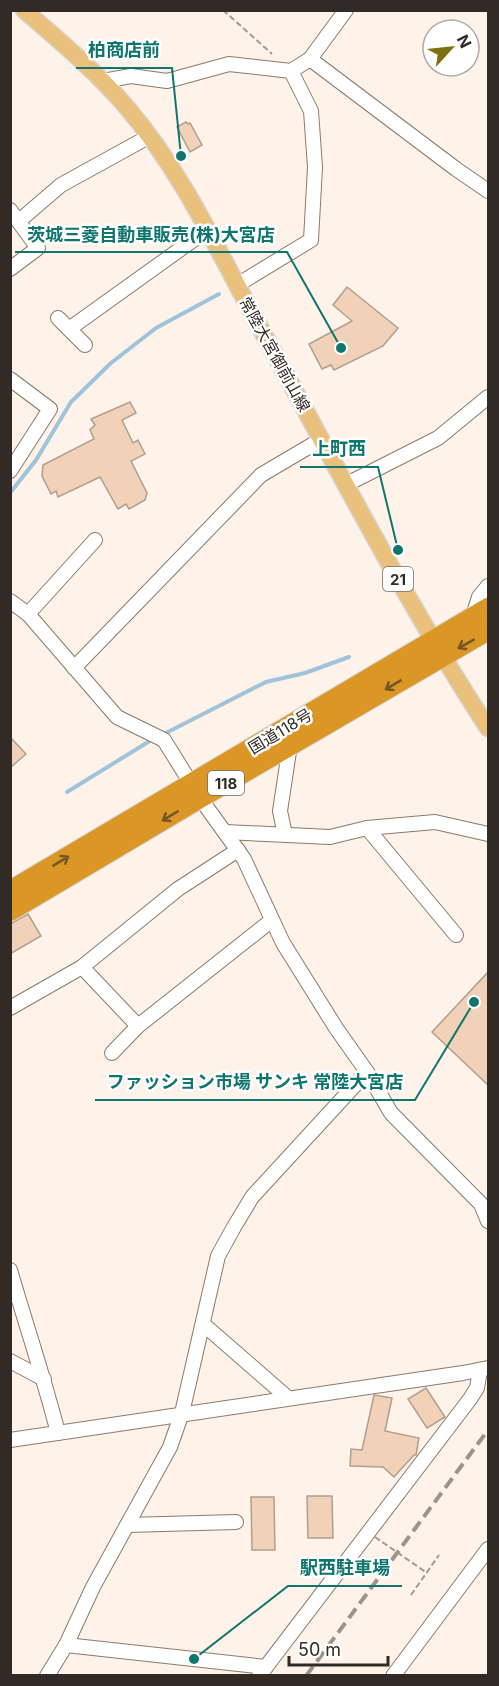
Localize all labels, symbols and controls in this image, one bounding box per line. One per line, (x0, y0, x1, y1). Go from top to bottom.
north arrow (421, 18, 481, 78)
text: N (453, 31, 476, 51)
callout: 柏商店前 (76, 32, 172, 68)
text: 柏商店前 (88, 39, 160, 60)
callout: 茨城三菱自動車販売(株)大宮店 (15, 216, 287, 252)
text: 茨城三菱自動車販売(株)大宮店 (27, 224, 275, 245)
street label: 常陸大宮御前山線 (235, 293, 315, 415)
callout: 上町西 (300, 431, 378, 467)
text: 上町西 (312, 438, 366, 459)
road number: 21 (383, 567, 413, 591)
one-way arrow (458, 638, 475, 650)
one-way arrow (385, 679, 402, 691)
street label: 国道118号 (244, 704, 316, 758)
road number: 118 (208, 771, 244, 795)
one-way arrow (162, 810, 179, 822)
one-way arrow (52, 855, 69, 867)
callout: ファッション市場 サンキ 常陸大宮店 (95, 1064, 415, 1100)
text: ファッション市場 サンキ 常陸大宮店 (107, 1071, 403, 1092)
callout: 駅西駐車場 (288, 1550, 402, 1586)
text: 駅西駐車場 (300, 1557, 390, 1578)
scale bar (289, 1629, 388, 1667)
text: 50 m (298, 1639, 341, 1660)

